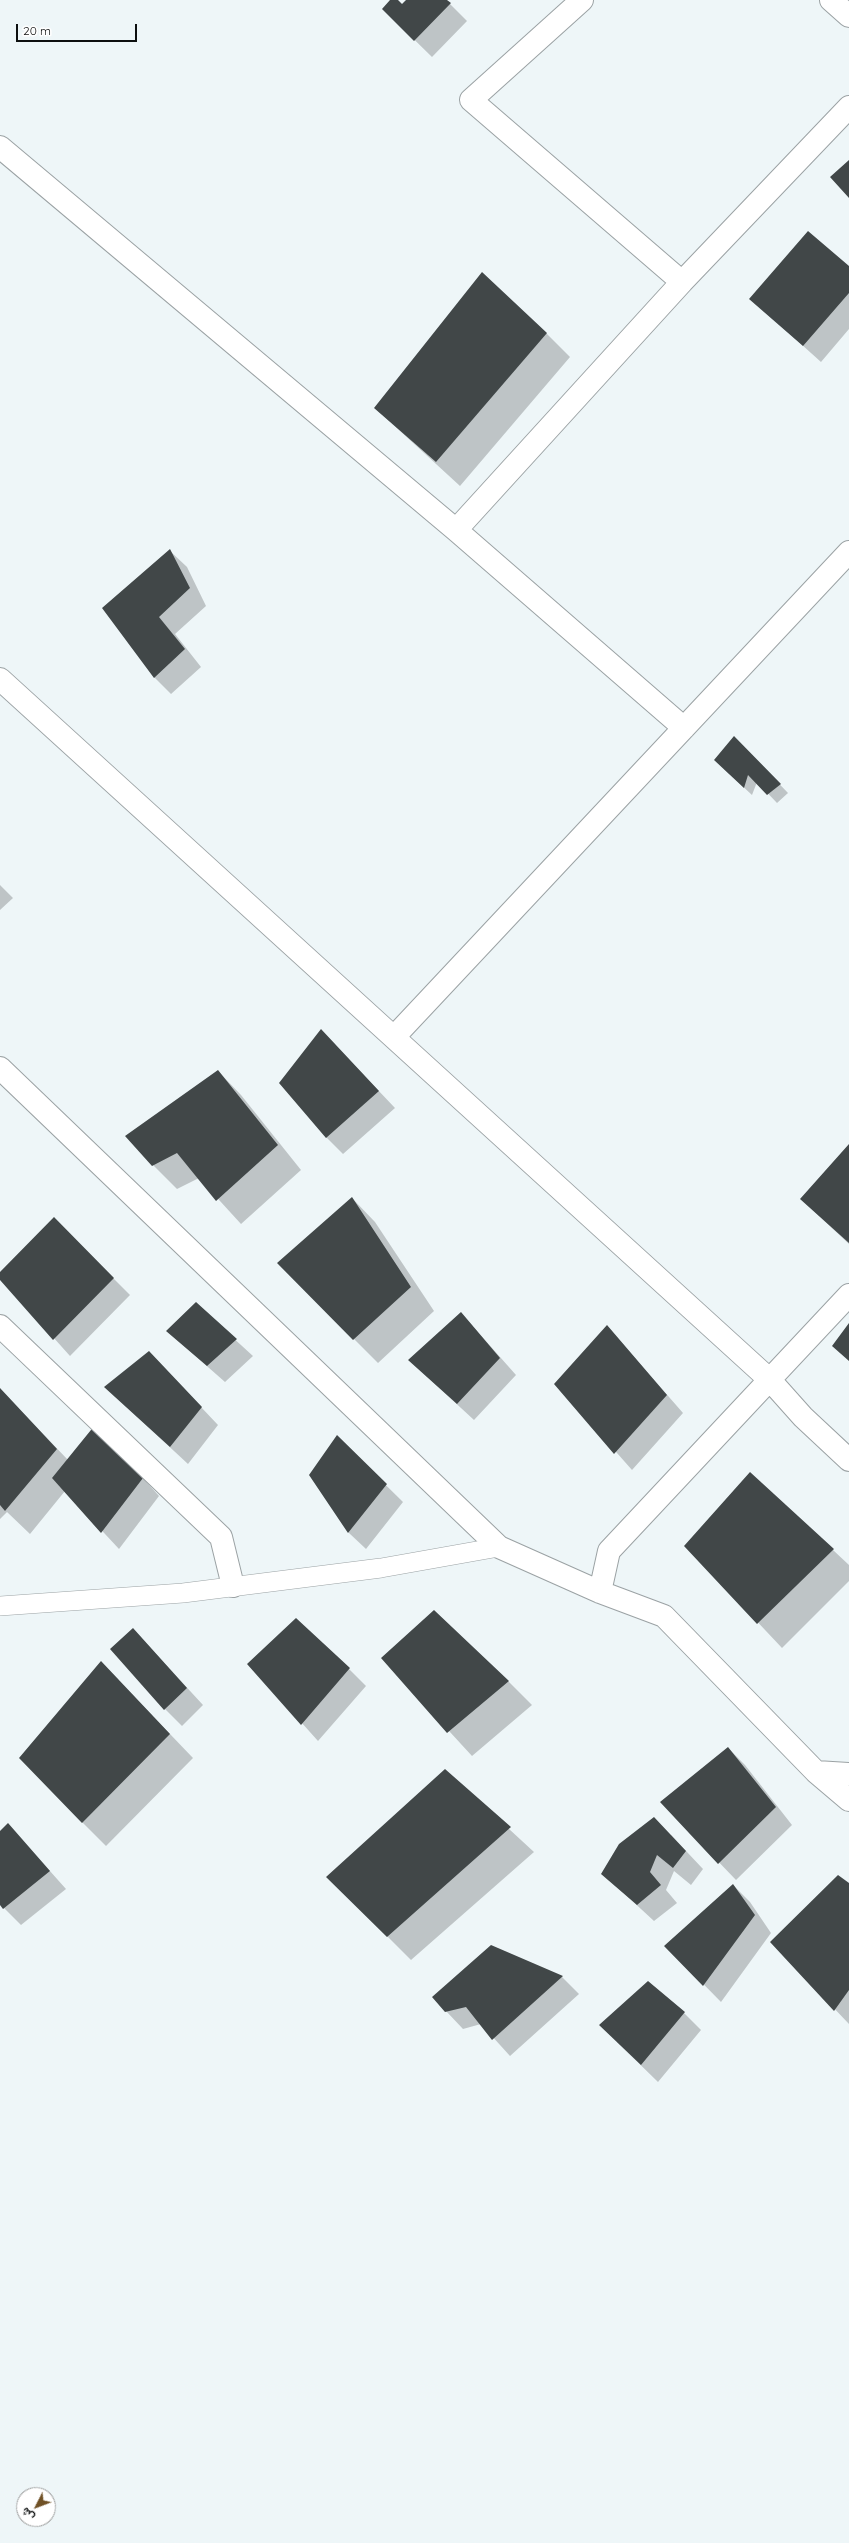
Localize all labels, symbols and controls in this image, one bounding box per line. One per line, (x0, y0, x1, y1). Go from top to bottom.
scale bar (18, 16, 139, 42)
text: 20 m (23, 23, 51, 38)
north arrow (16, 2487, 56, 2527)
text: ش (18, 2505, 37, 2524)

